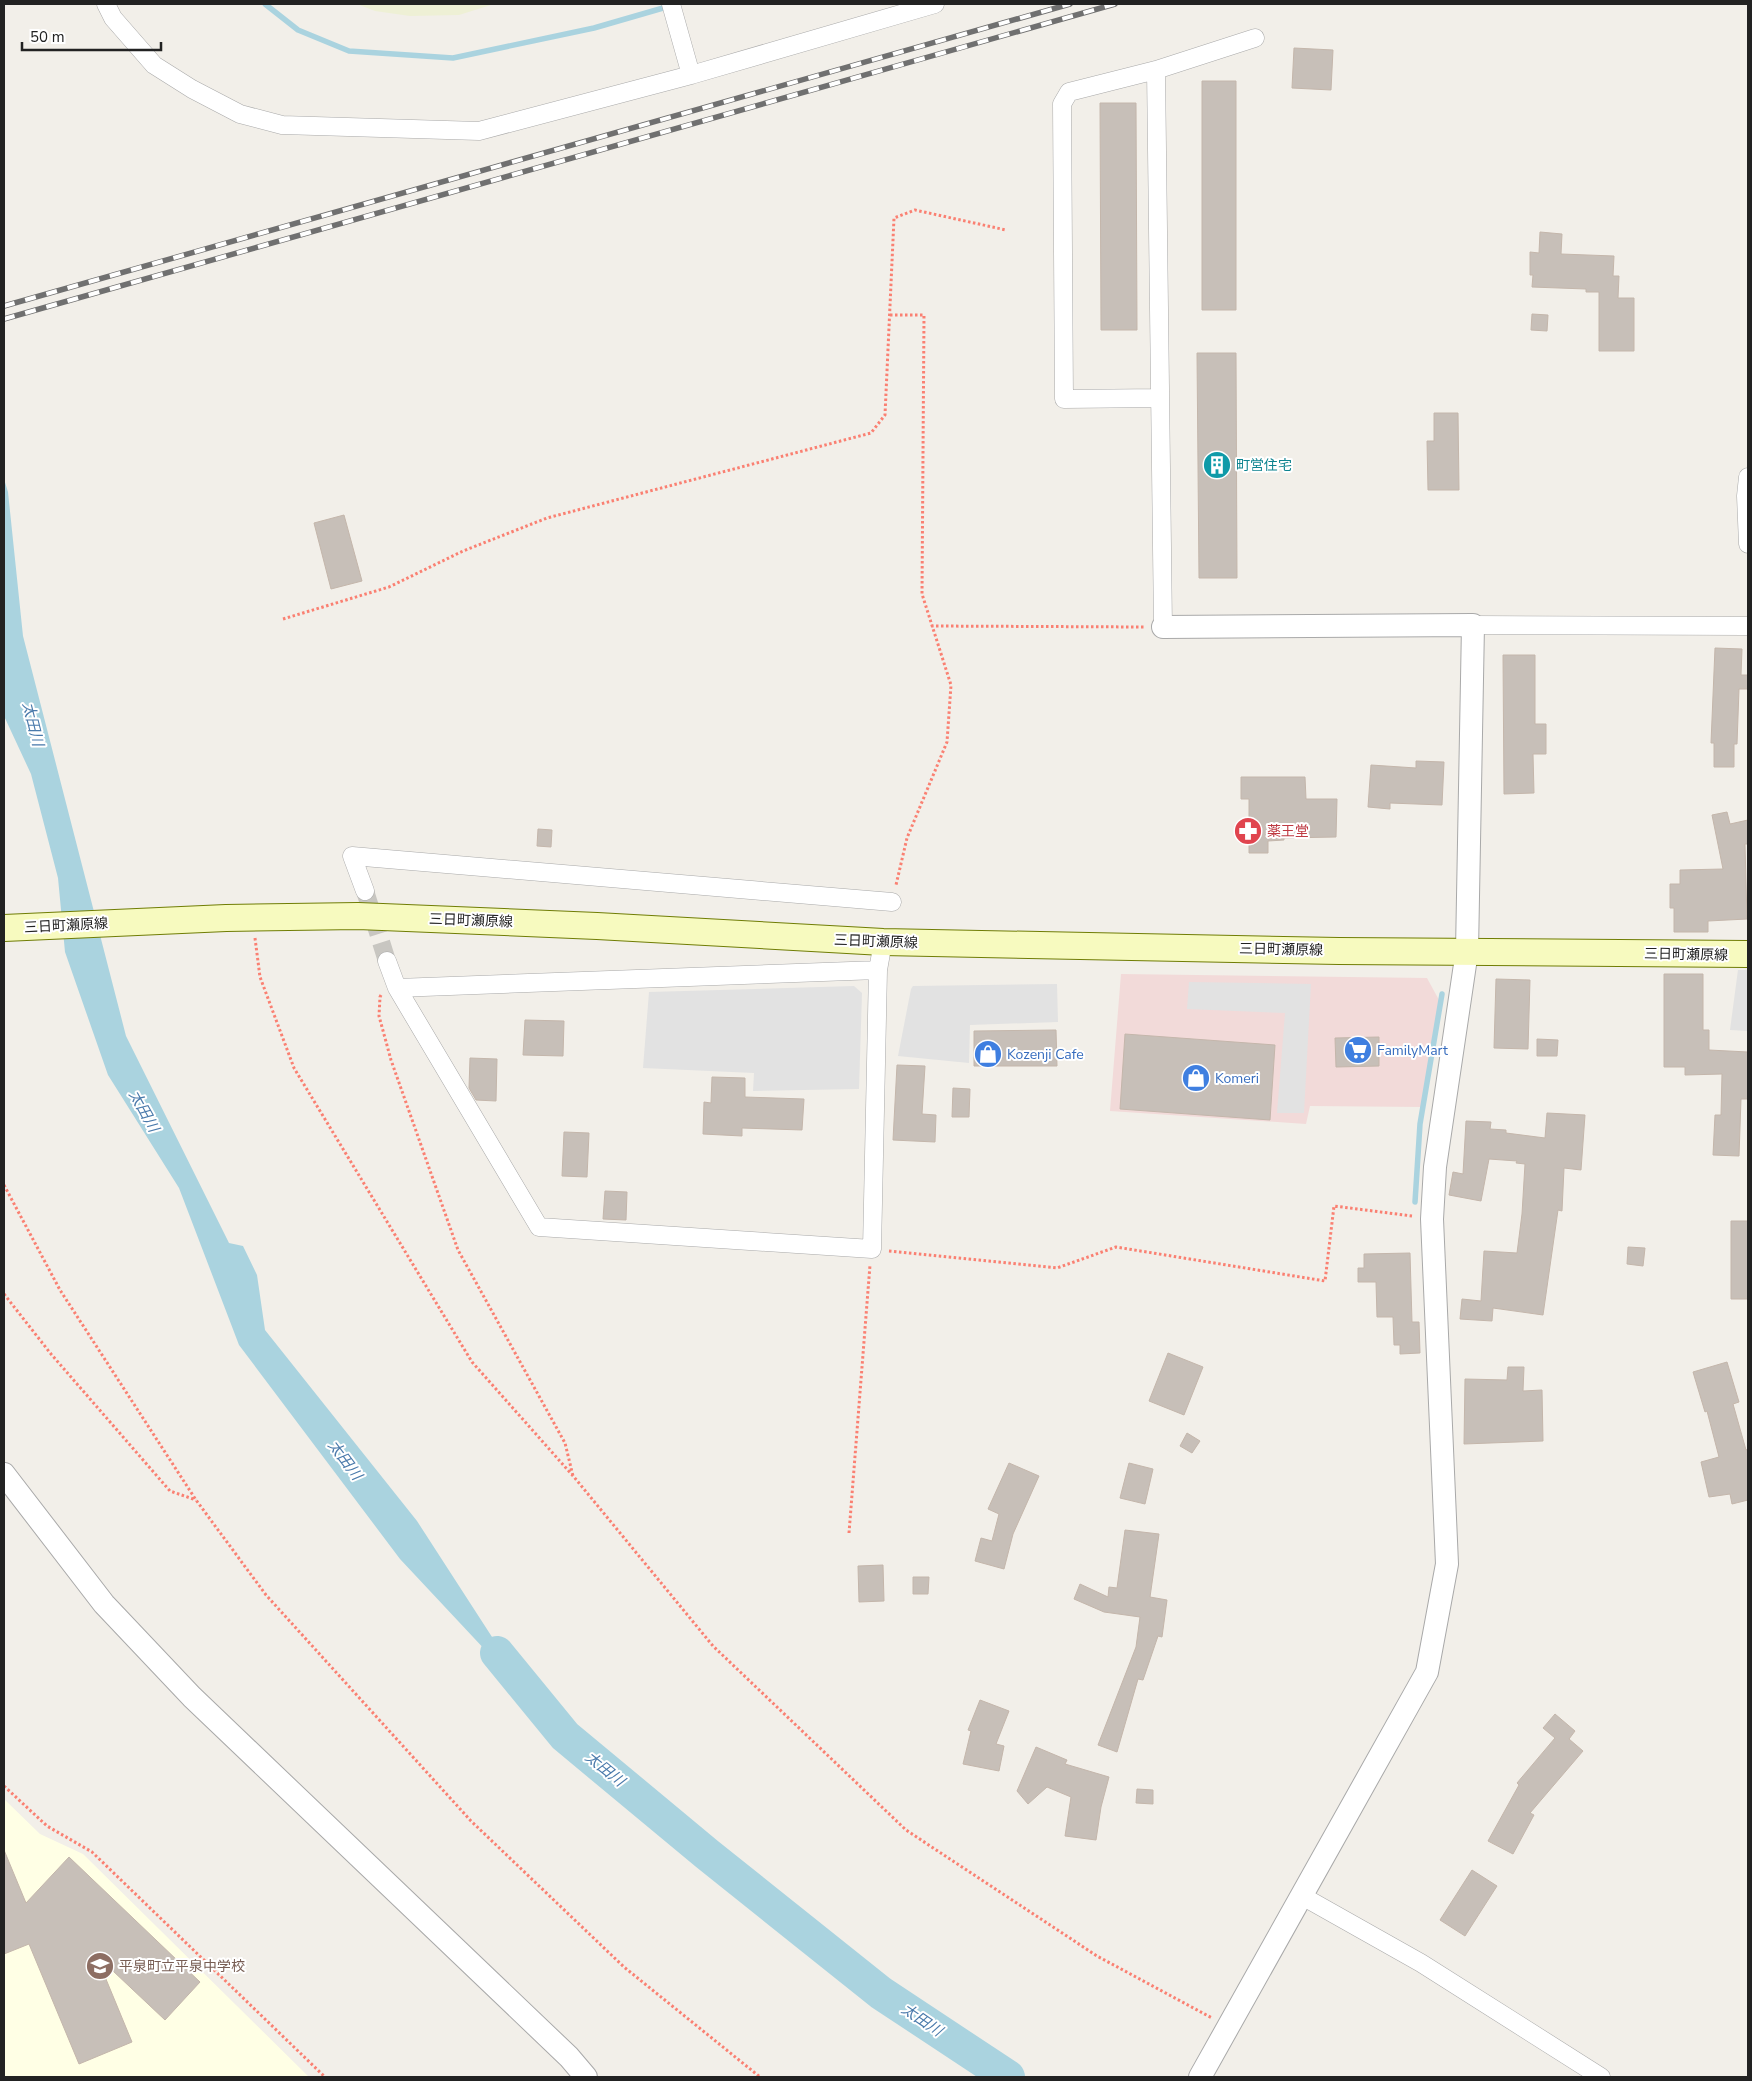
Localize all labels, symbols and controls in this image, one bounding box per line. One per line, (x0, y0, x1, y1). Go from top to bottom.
scale bar (22, 20, 161, 52)
text: 50 m (30, 27, 65, 47)
building icon: 町営住宅 (1202, 450, 1232, 480)
place label: 町営住宅 (1236, 456, 1292, 475)
water label: 太田川 (18, 700, 49, 750)
pharmacy icon: 薬王堂 (1233, 816, 1263, 846)
place label: 薬王堂 (1267, 822, 1309, 841)
street label: 三日町瀬原線 (429, 910, 513, 931)
street label: 三日町瀬原線 (24, 914, 108, 937)
street label: 三日町瀬原線 (834, 931, 918, 952)
street label: 三日町瀬原線 (1239, 939, 1323, 960)
street label: 三日町瀬原線 (1644, 944, 1728, 965)
supermarket icon: FamilyMart (1343, 1035, 1373, 1065)
shop icon: Kozenji Cafe (973, 1039, 1003, 1069)
place label: FamilyMart (1377, 1041, 1448, 1060)
place label: Kozenji Cafe (1007, 1045, 1084, 1064)
shop icon: Komeri (1181, 1063, 1211, 1093)
place label: Komeri (1215, 1069, 1259, 1088)
water label: 太田川 (124, 1086, 165, 1137)
water label: 太田川 (323, 1436, 368, 1486)
water label: 太田川 (581, 1747, 630, 1792)
school or university icon: 平泉町立平泉中学校 (85, 1951, 115, 1981)
place label: 平泉町立平泉中学校 (119, 1957, 245, 1976)
water label: 太田川 (898, 1999, 948, 2042)

